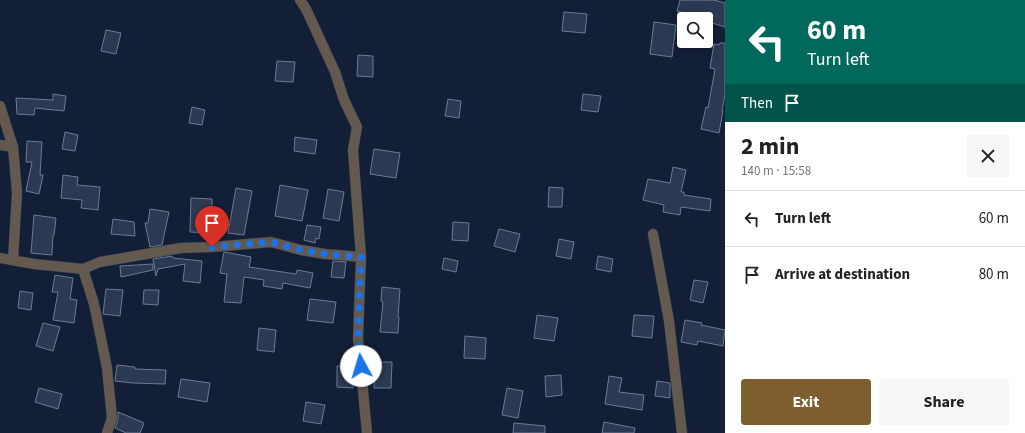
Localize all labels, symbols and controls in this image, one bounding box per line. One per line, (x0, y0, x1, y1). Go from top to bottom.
text: 60 m (807, 10, 866, 50)
map controls (677, 12, 713, 48)
button: search (677, 12, 713, 48)
icon: left (741, 16, 793, 68)
text: Turn left (807, 47, 869, 72)
icon: arrive (781, 92, 803, 114)
text: Then (741, 93, 773, 114)
text: 2 min (741, 129, 799, 164)
button: close (967, 135, 1009, 177)
text: 140 m · 15:58 (741, 162, 811, 180)
pin (195, 206, 229, 247)
icon: left (741, 208, 763, 230)
text: Turn left (775, 208, 831, 229)
text: 60 m (979, 208, 1009, 229)
icon: arrive (201, 212, 223, 234)
icon: arrive (741, 264, 763, 286)
text: Arrive at destination (775, 264, 910, 285)
text: 80 m (979, 264, 1009, 285)
position arrow (340, 345, 382, 387)
button: Exit (741, 379, 871, 425)
button: Share (879, 379, 1009, 425)

